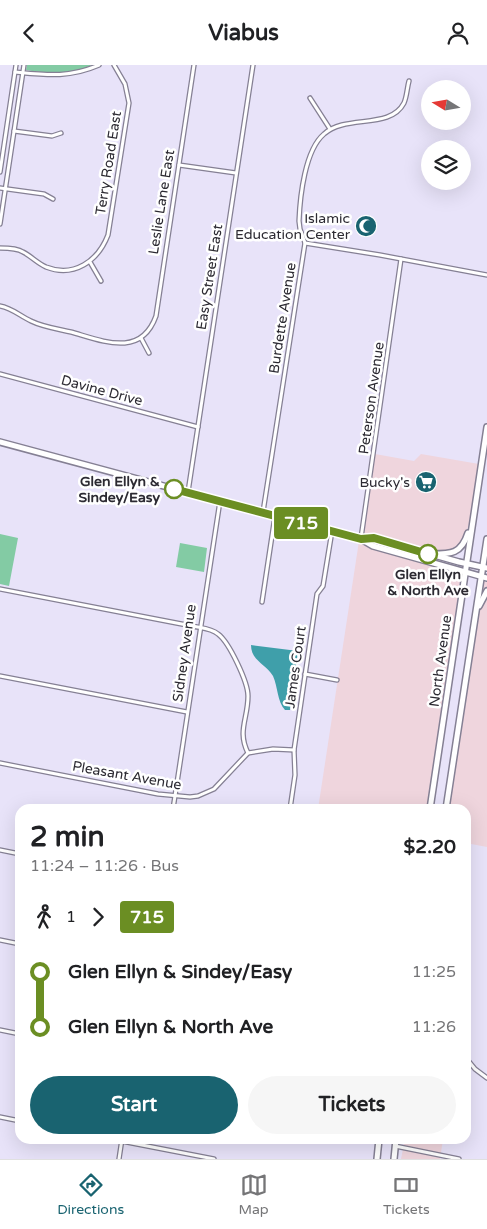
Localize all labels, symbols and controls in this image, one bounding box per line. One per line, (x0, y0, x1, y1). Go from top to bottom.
icon: back (15, 19, 43, 47)
icon: person (444, 19, 472, 47)
text: Viabus (208, 20, 279, 46)
north arrow (421, 80, 471, 130)
map controls (421, 80, 471, 190)
street label: Terry Road East (92, 109, 125, 216)
button: layers (421, 140, 471, 190)
street label: Leslie Lane East (145, 148, 178, 256)
place label: Islamic Education Center (235, 210, 351, 243)
mosque icon: Islamic Education Center (354, 214, 378, 238)
street label: Easy Street East (193, 222, 226, 331)
street label: Burdette Avenue (265, 261, 300, 375)
street label: Peterson Avenue (355, 341, 388, 455)
street label: Davine Drive (59, 371, 145, 410)
supermarket icon: Bucky's (414, 470, 438, 494)
place label: Glen Ellyn & Sindey/Easy (78, 473, 160, 506)
place label: Bucky's (359, 474, 410, 491)
marker: Glen Ellyn & Sindey/Easy (164, 479, 184, 499)
line badge: 715 (272, 507, 330, 539)
text: 715 (284, 512, 318, 534)
marker: Glen Ellyn & North Ave (418, 544, 438, 564)
place label: Glen Ellyn & North Ave (387, 566, 469, 599)
street label: Sidney Avenue (169, 603, 200, 703)
street label: North Avenue (426, 614, 455, 708)
street label: James Court (281, 624, 310, 709)
street label: Pleasant Avenue (71, 758, 183, 793)
text: 2 min (30, 820, 105, 854)
text: $2.20 (404, 836, 456, 858)
text: 11:24 – 11:26 · Bus (30, 856, 179, 876)
icon: walk (30, 903, 58, 931)
icon: forward (84, 903, 112, 931)
text: 715 (130, 906, 164, 928)
text: 1 (66, 907, 76, 927)
text: Glen Ellyn & Sindey/Easy (68, 961, 292, 983)
text: 11:25 (412, 962, 456, 982)
text: Glen Ellyn & North Ave (68, 1016, 273, 1038)
text: 11:26 (412, 1017, 456, 1037)
button: Start (30, 1076, 238, 1134)
button: Tickets (248, 1076, 456, 1134)
tab: Directions (57, 1171, 124, 1218)
tab: Map (238, 1171, 269, 1218)
tab: Tickets (383, 1171, 430, 1218)

